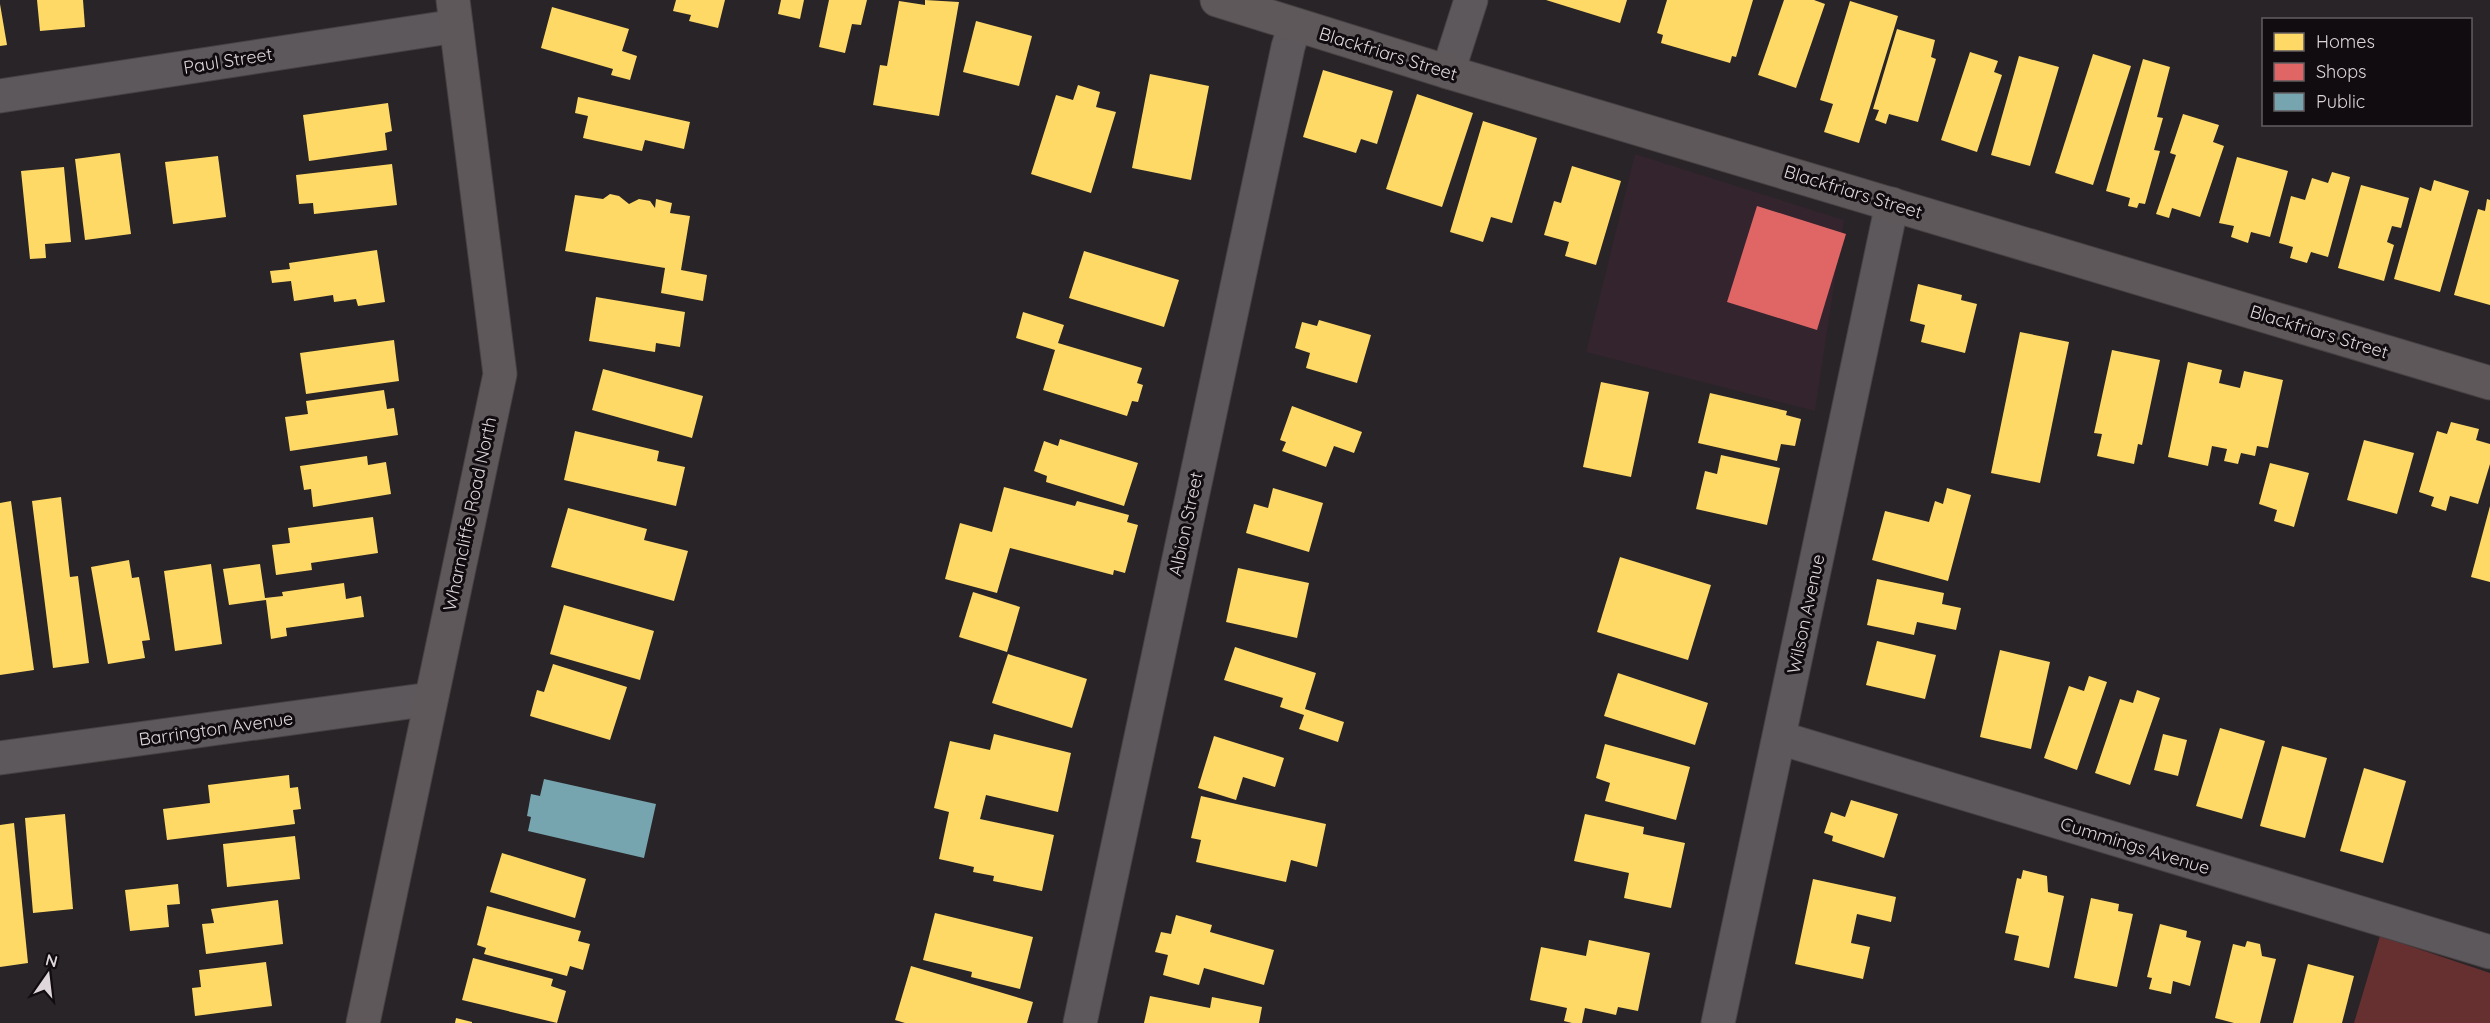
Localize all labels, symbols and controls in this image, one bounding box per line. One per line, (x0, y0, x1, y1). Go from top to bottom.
legend (2262, 18, 2472, 126)
street label: Blackfriars Street (1316, 22, 1460, 85)
text: Homes (2316, 30, 2375, 53)
street label: Paul Street (182, 42, 274, 79)
text: Shops (2316, 60, 2367, 83)
text: Public (2316, 90, 2365, 113)
street label: Blackfriars Street (1781, 160, 1925, 223)
street label: Blackfriars Street (2247, 300, 2391, 363)
street label: Wharncliffe Road North (438, 415, 501, 613)
street label: Albion Street (1163, 470, 1208, 578)
street label: Wilson Avenue (1782, 552, 1829, 676)
street label: Barrington Avenue (137, 706, 295, 751)
street label: Cummings Avenue (2058, 812, 2213, 879)
north arrow (18, 945, 78, 1005)
text: N (44, 949, 60, 972)

